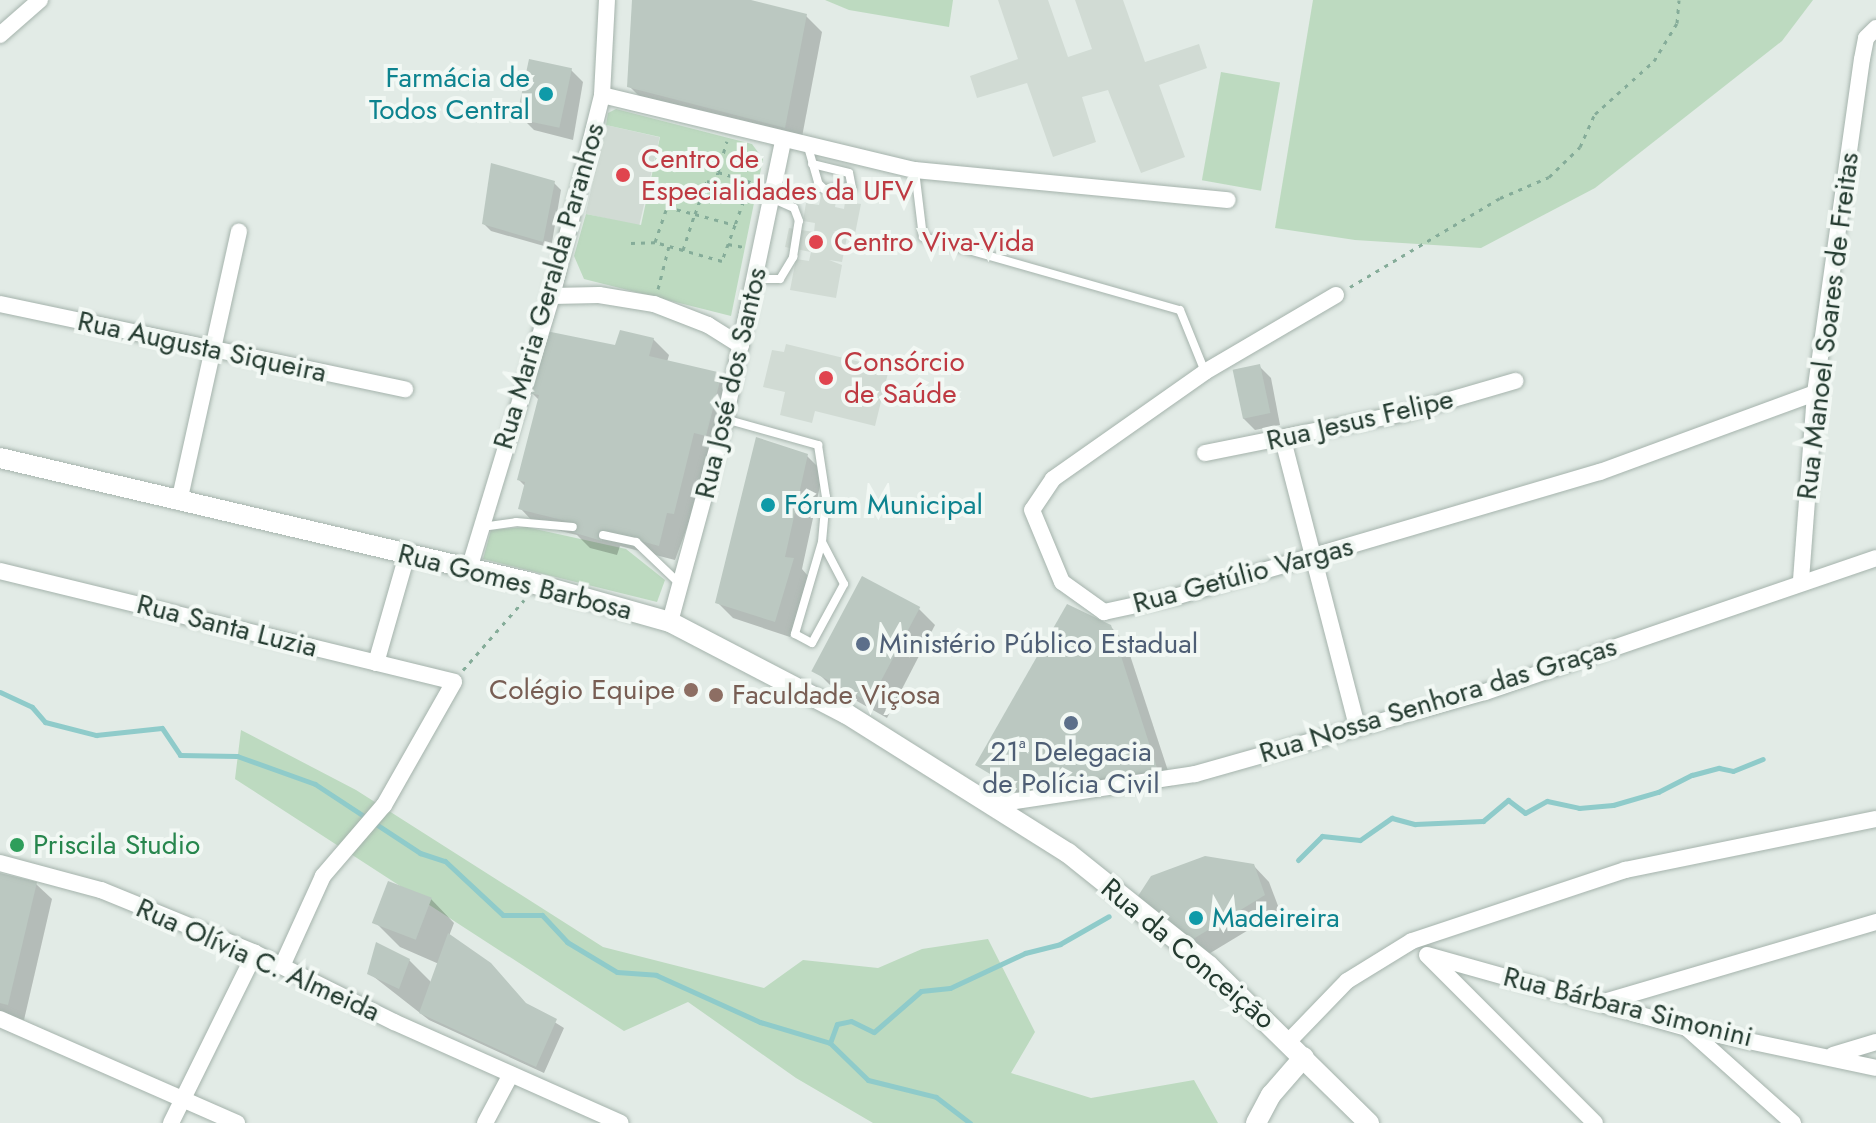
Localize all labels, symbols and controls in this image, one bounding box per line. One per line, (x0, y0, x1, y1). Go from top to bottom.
place label: Farmácia de Todos Central (369, 61, 530, 127)
marker: Farmácia de Todos Central (537, 85, 555, 103)
street label: Rua Maria Geralda Paranhos (486, 119, 612, 453)
place label: Centro de Especialidades da UFV (641, 142, 913, 208)
street label: Rua Manoel Soares de Freitas (1790, 150, 1866, 502)
marker: Centro de Especialidades da UFV (612, 164, 634, 186)
place label: Centro Viva-Vida (834, 225, 1035, 259)
marker: Centro Viva-Vida (805, 231, 827, 253)
street label: Rua José dos Santos (688, 264, 774, 502)
street label: Rua Augusta Siqueira (75, 304, 329, 390)
place label: Consórcio de Saúde (844, 345, 965, 411)
marker: Consórcio de Saúde (815, 367, 837, 389)
street label: Rua Jesus Felipe (1263, 382, 1457, 458)
place label: Fórum Municipal (784, 488, 983, 522)
marker: Fórum Municipal (759, 496, 777, 514)
street label: Rua Getúlio Vargas (1129, 529, 1357, 621)
street label: Rua Gomes Barbosa (395, 537, 635, 627)
street label: Rua Santa Luzia (133, 587, 321, 665)
place label: Ministério Público Estadual (879, 627, 1198, 661)
street label: Rua Nossa Senhora das Graças (1255, 630, 1621, 770)
marker: Ministério Público Estadual (854, 635, 872, 653)
place label: Colégio Equipe (489, 673, 675, 707)
place label: Faculdade Viçosa (732, 678, 941, 712)
marker: Colégio Equipe (682, 681, 700, 699)
marker: Faculdade Viçosa (707, 686, 725, 704)
marker: 21ª Delegacia de Polícia Civil (1062, 714, 1080, 732)
place label: 21ª Delegacia de Polícia Civil (982, 735, 1160, 801)
place label: Priscila Studio (33, 828, 200, 862)
marker: Priscila Studio (8, 836, 26, 854)
street label: Rua da Conceição (1094, 872, 1282, 1036)
street label: Rua Olívia C. Almeida (131, 891, 385, 1029)
place label: Madeireira (1212, 901, 1340, 935)
marker: Madeireira (1187, 909, 1205, 927)
street label: Rua Bárbara Simonini (1500, 960, 1756, 1054)

